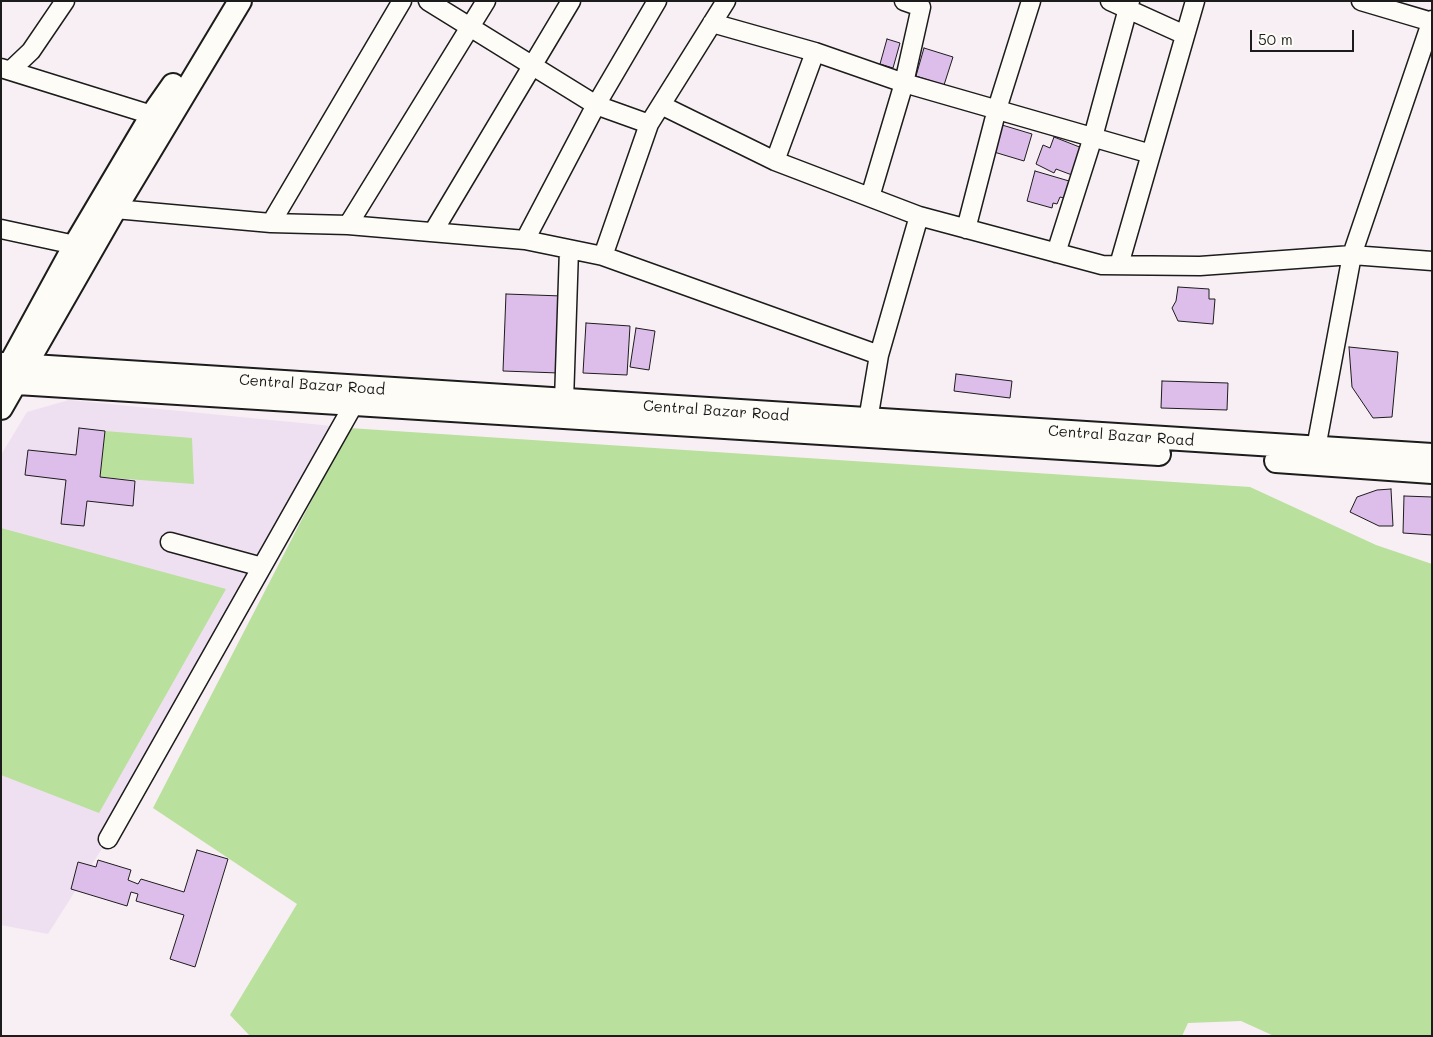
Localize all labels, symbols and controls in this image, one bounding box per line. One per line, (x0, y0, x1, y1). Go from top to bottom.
scale bar (1253, 20, 1357, 52)
text: 50 m (1258, 29, 1293, 49)
street label: Central Bazar Road (238, 371, 386, 399)
street label: Central Bazar Road (642, 397, 790, 425)
street label: Central Bazar Road (1047, 422, 1195, 450)

